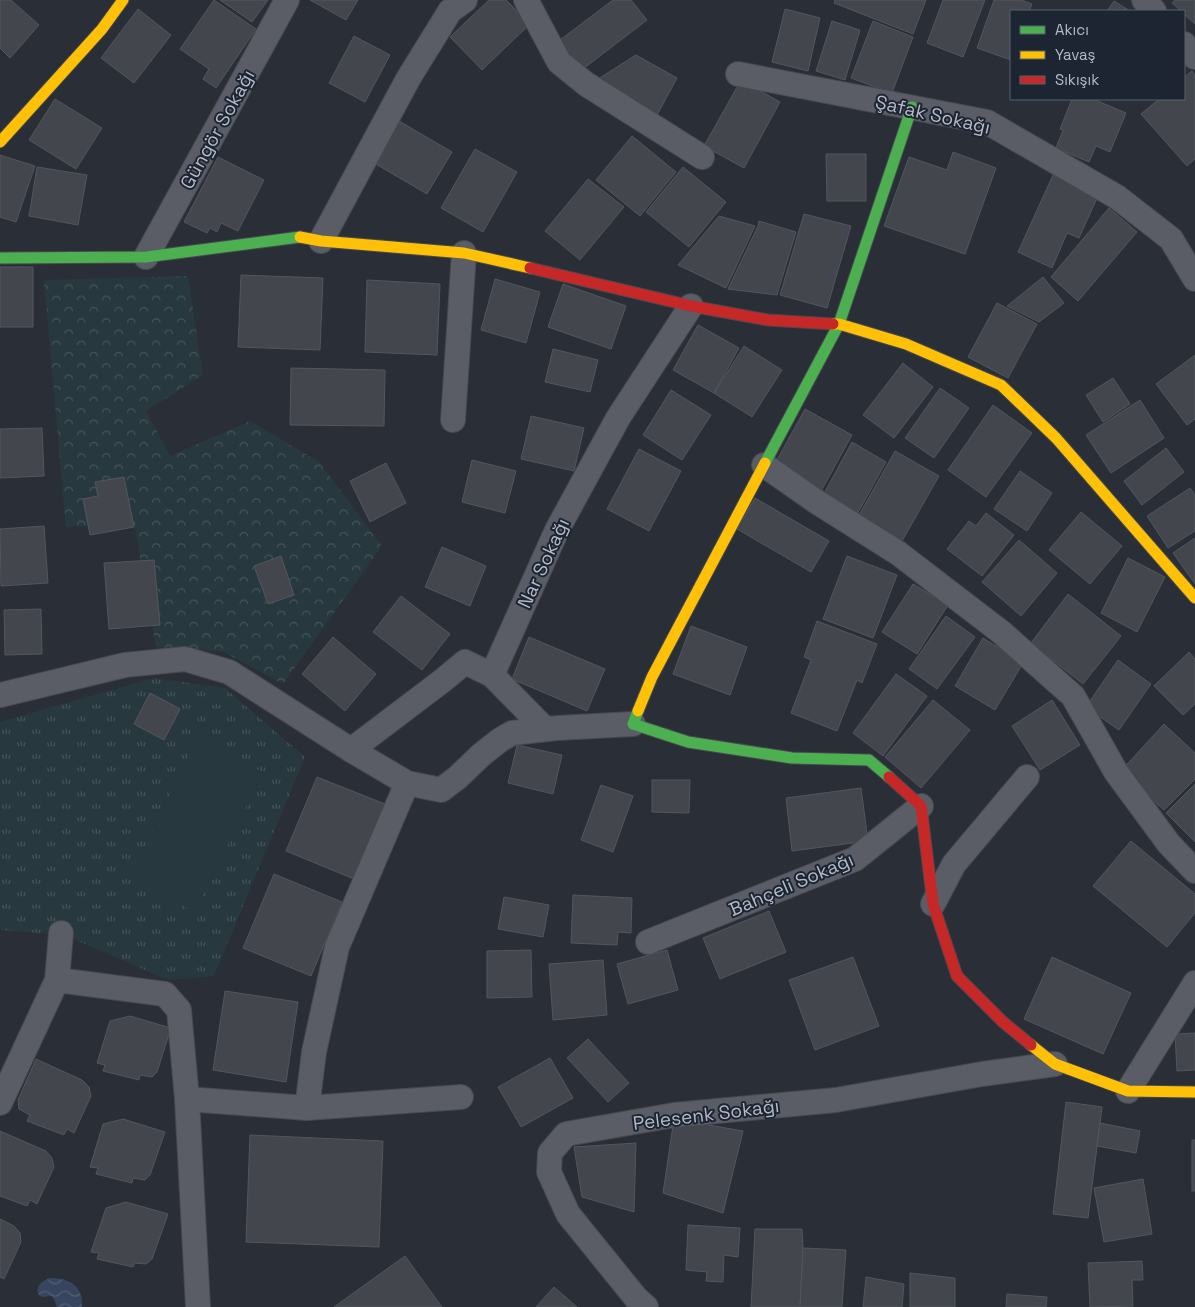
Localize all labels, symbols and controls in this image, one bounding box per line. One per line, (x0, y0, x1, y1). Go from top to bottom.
legend (1010, 10, 1185, 100)
text: Akıcı (1055, 20, 1089, 39)
text: Yavaş (1055, 45, 1096, 64)
street label: Güngör Sokağı (174, 65, 261, 193)
text: Sıkışık (1055, 70, 1099, 89)
street label: Şafak Sokağı (873, 89, 993, 140)
street label: Nar Sokağı (512, 514, 575, 612)
street label: Bahçeli Sokağı (725, 847, 857, 922)
street label: Pelesenk Sokağı (631, 1093, 781, 1136)

